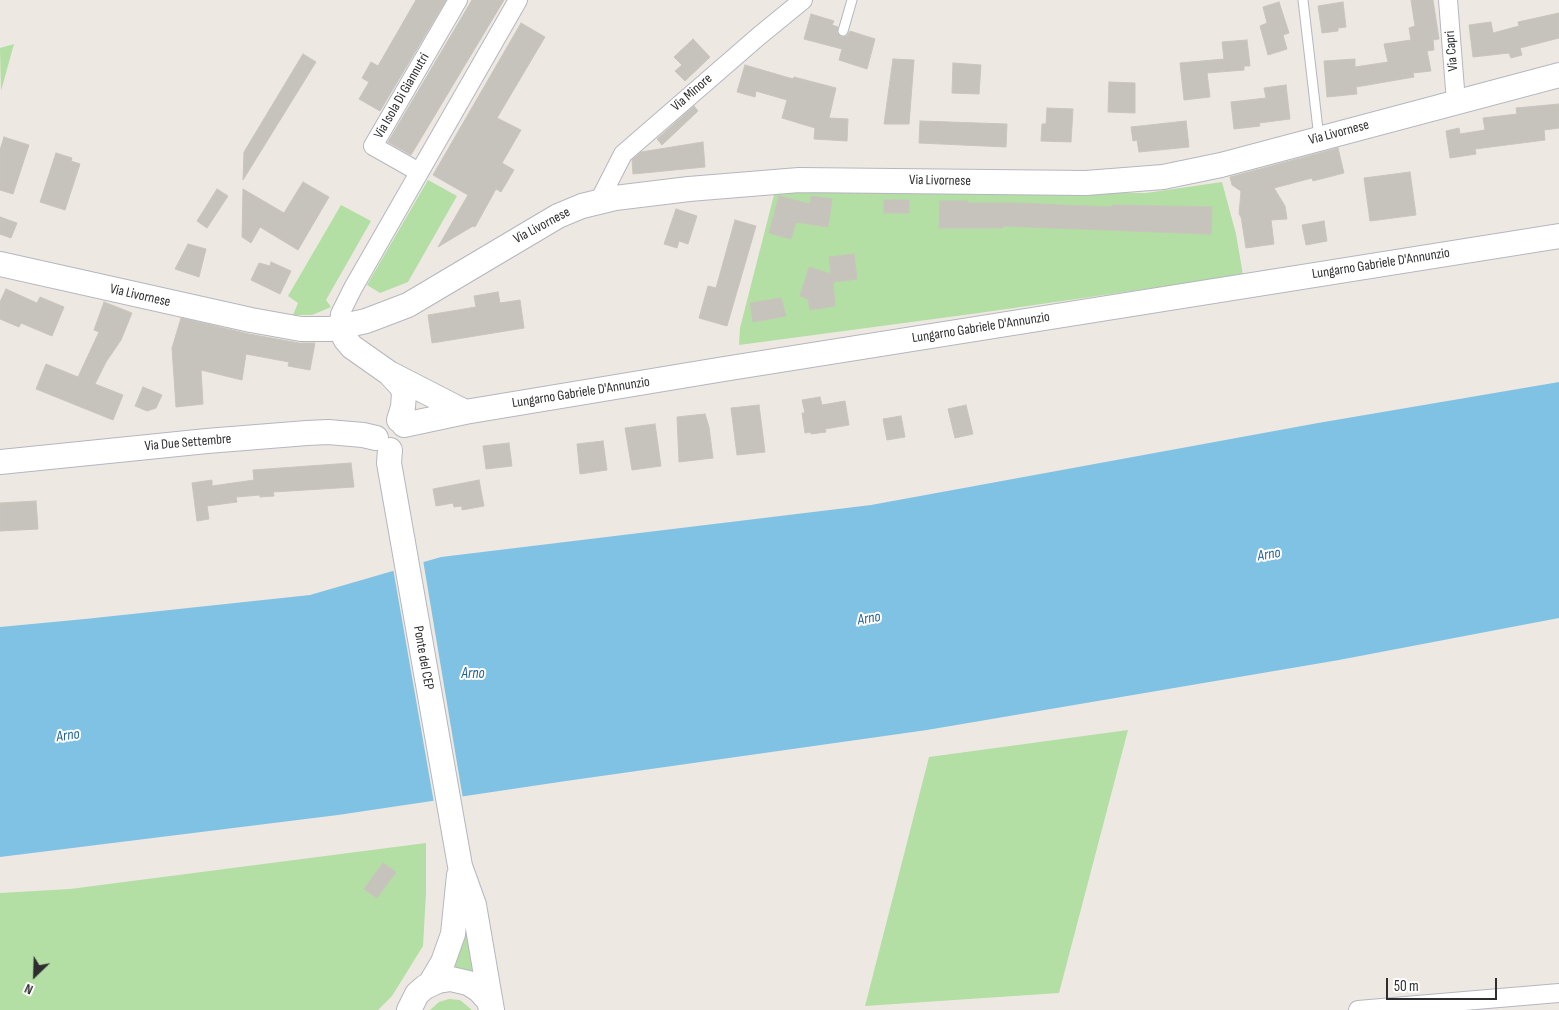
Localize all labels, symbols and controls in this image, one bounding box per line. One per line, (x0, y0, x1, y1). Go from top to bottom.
street label: Via Capri (1442, 30, 1462, 72)
street label: Via Isola Di Giannutri (371, 50, 433, 142)
street label: Via Minore (668, 71, 716, 115)
street label: Via Livornese (1307, 117, 1371, 149)
street label: Via Livornese (909, 172, 971, 190)
street label: Via Livornese (511, 204, 573, 248)
street label: Lungarno Gabriele D'Annunzio (1311, 245, 1451, 283)
street label: Via Livornese (108, 281, 172, 311)
street label: Lungarno Gabriele D'Annunzio (911, 309, 1051, 347)
street label: Lungarno Gabriele D'Annunzio (511, 374, 651, 412)
street label: Via Due Settembre (144, 431, 232, 455)
water label: Arno (1256, 544, 1282, 566)
water label: Arno (856, 608, 882, 630)
street label: Ponte del CEP (409, 625, 437, 691)
water label: Arno (461, 665, 485, 683)
water label: Arno (55, 725, 81, 747)
north arrow (10, 950, 60, 1000)
scale bar (1389, 968, 1500, 1000)
text: 50 m (1394, 977, 1419, 996)
text: N (22, 980, 36, 998)

